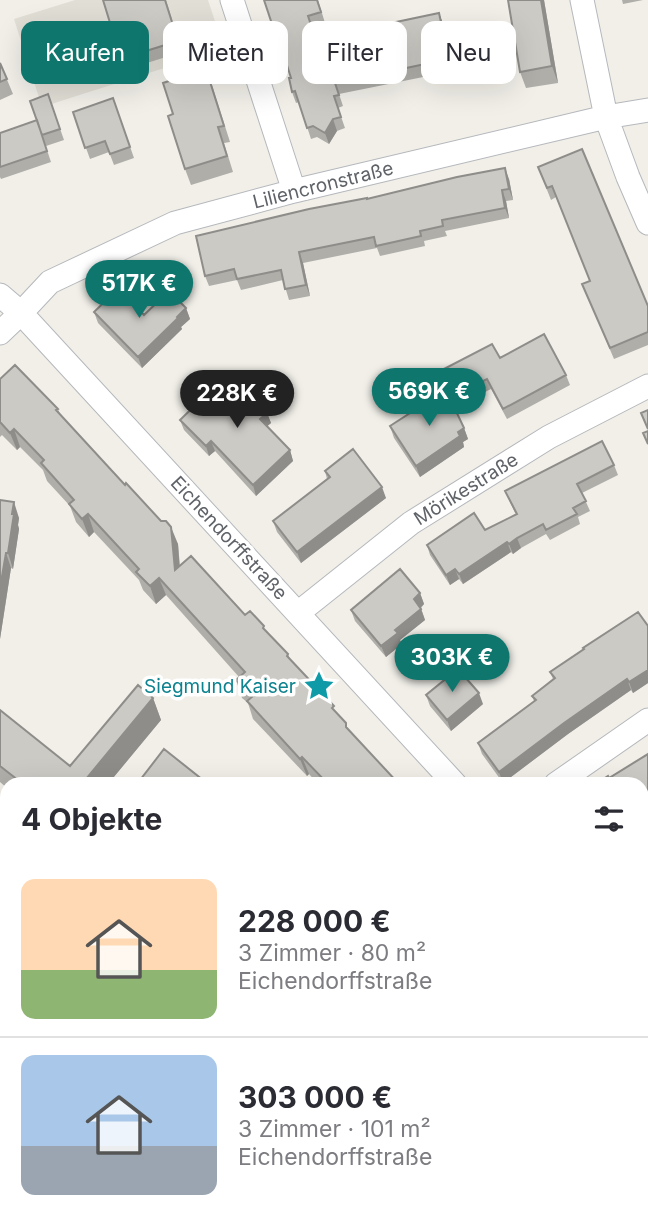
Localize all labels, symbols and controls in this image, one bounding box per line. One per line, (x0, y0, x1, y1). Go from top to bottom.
chip: Kaufen (21, 21, 149, 84)
chip: Mieten (163, 21, 288, 84)
chip: Filter (302, 21, 407, 84)
chip: Neu (421, 21, 516, 84)
street label: Liliencronstraße (250, 156, 396, 214)
pin: 517K € (82, 260, 196, 320)
text: 517K € (101, 269, 177, 297)
pin: 569K € (372, 368, 486, 428)
pin: 228K € (180, 370, 294, 430)
text: 569K € (388, 377, 470, 405)
text: 228K € (196, 379, 278, 407)
street label: Mörikestraße (410, 448, 522, 530)
street label: Eichendorffstraße (166, 471, 292, 605)
pin: 303K € (395, 634, 509, 694)
text: 303K € (411, 643, 493, 671)
place icon: Siegmund Kaiser (302, 669, 336, 703)
place label: Siegmund Kaiser (144, 675, 296, 698)
icon: filters (590, 800, 628, 838)
text: 4 Objekte (21, 801, 162, 837)
text: 228 000 € (238, 903, 391, 939)
icon: home (77, 907, 161, 991)
text: 3 Zimmer · 80 m² (238, 939, 426, 967)
text: Eichendorffstraße (238, 967, 432, 995)
text: 303 000 € (238, 1079, 392, 1115)
icon: home (77, 1083, 161, 1167)
text: 3 Zimmer · 101 m² (238, 1115, 431, 1143)
text: Eichendorffstraße (238, 1143, 432, 1171)

